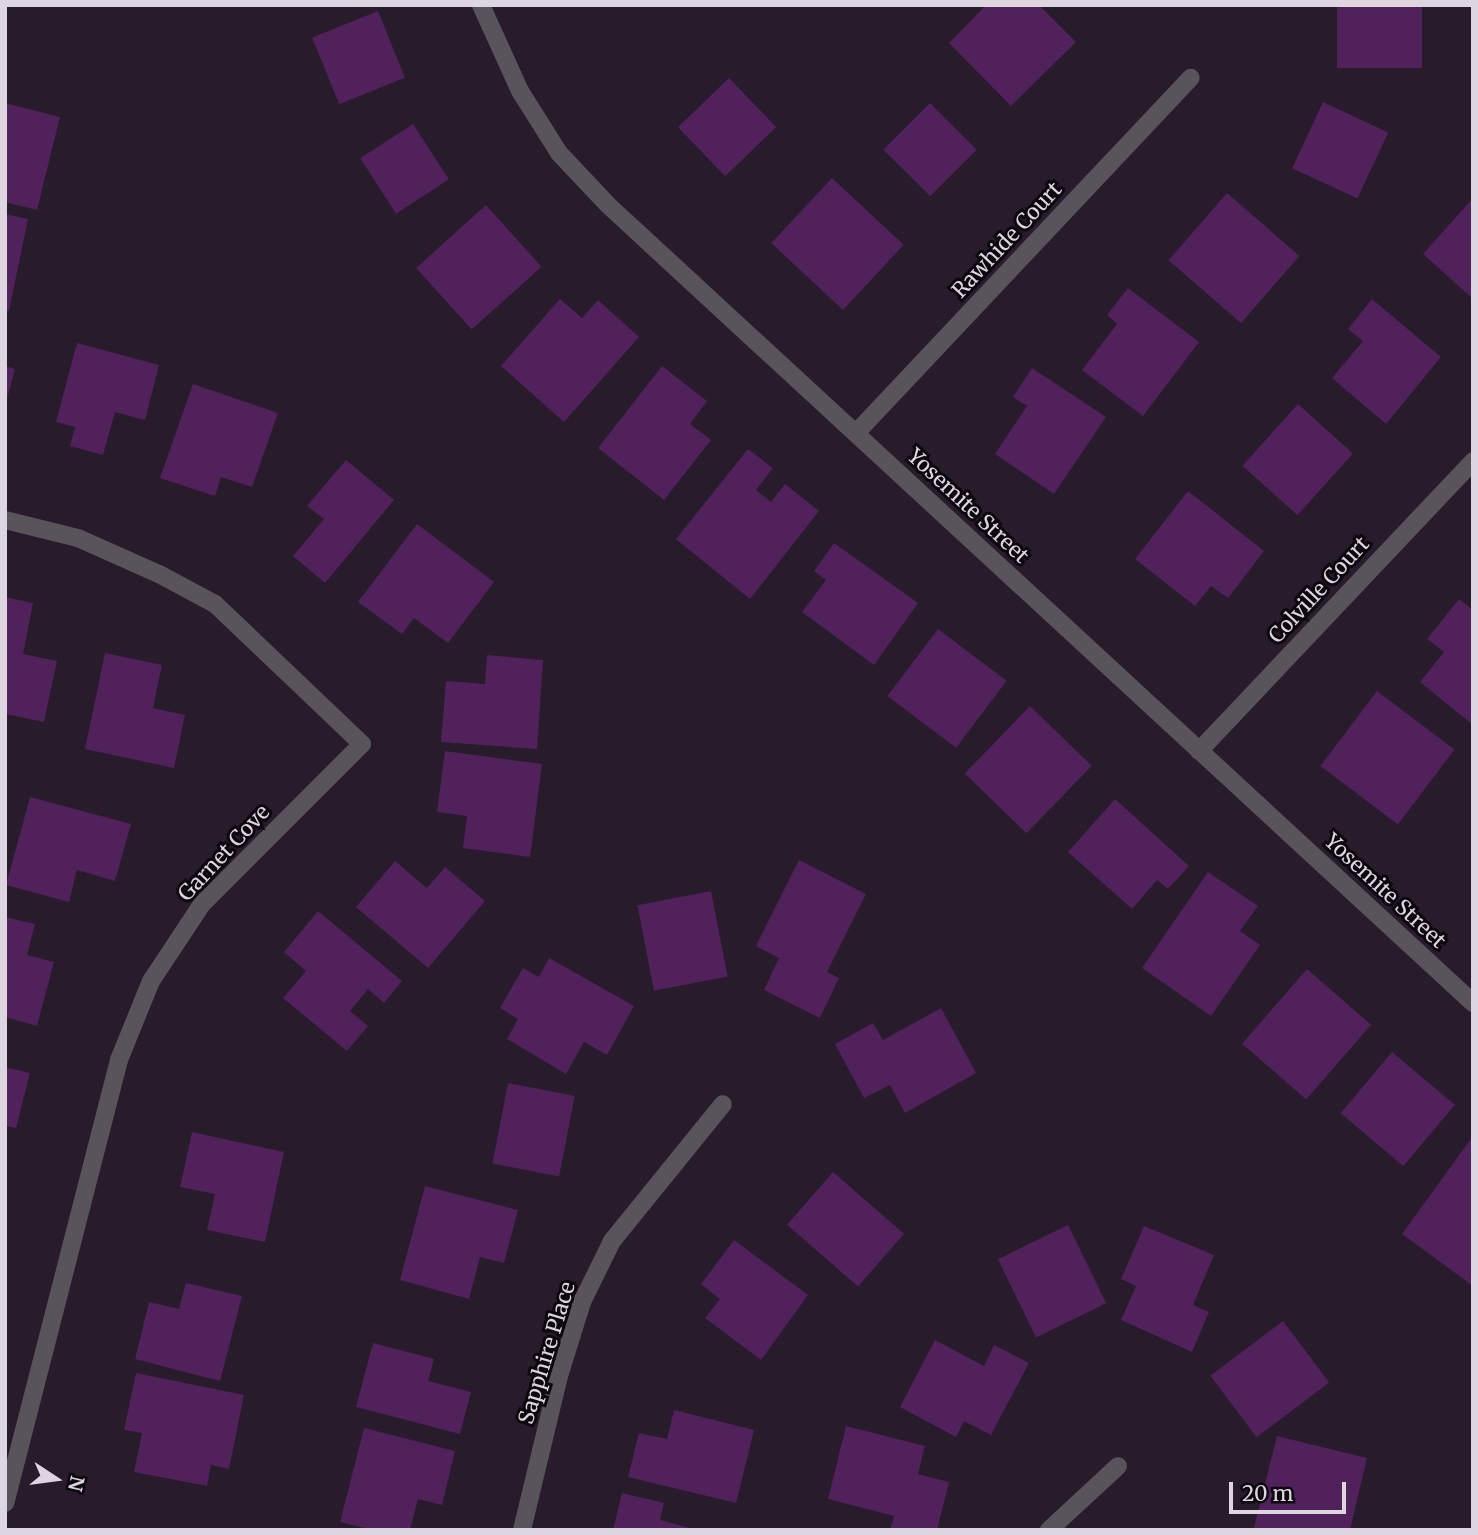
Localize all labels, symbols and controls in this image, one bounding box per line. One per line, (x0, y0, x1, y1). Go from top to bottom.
street label: Rawhide Court (947, 177, 1067, 303)
street label: Yosemite Street (902, 443, 1034, 569)
street label: Colville Court (1263, 532, 1375, 648)
street label: Garnet Cove (173, 800, 275, 906)
street label: Yosemite Street (1319, 828, 1451, 954)
street label: Sapphire Place (513, 1279, 581, 1427)
north arrow (21, 1444, 91, 1514)
scale bar (1233, 1468, 1350, 1512)
text: N (63, 1474, 90, 1494)
text: 20 m (1242, 1480, 1293, 1507)

